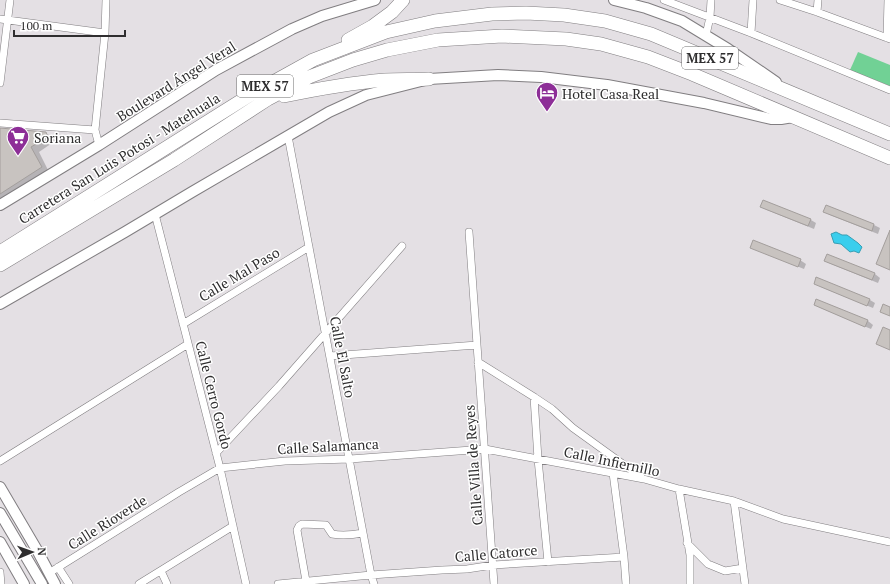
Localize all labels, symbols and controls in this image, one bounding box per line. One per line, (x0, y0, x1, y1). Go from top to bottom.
scale bar (14, 12, 125, 38)
text: 100 m (20, 18, 53, 33)
street label: Boulevard Ángel Veral (113, 37, 239, 125)
road number: MEX 57 (682, 47, 738, 69)
road number: MEX 57 (237, 75, 293, 97)
hotel icon: Hotel Casa Real (534, 80, 560, 113)
place label: Hotel Casa Real (562, 84, 659, 103)
street label: Carretera San Luis Potosi - Matehuala (15, 88, 223, 228)
supermarket icon: Soriana (5, 124, 31, 157)
place label: Soriana (34, 128, 81, 147)
street label: Calle Mal Paso (195, 242, 283, 306)
street label: Calle El Salto (326, 315, 360, 400)
street label: Calle Cerro Gordo (191, 339, 237, 451)
street label: Calle Villa de Reyes (459, 404, 487, 526)
street label: Calle Salamanca (277, 434, 379, 458)
street label: Calle Infiernillo (562, 442, 662, 481)
street label: Calle Rioverde (64, 490, 150, 554)
north arrow (12, 532, 52, 572)
street label: Calle Catorce (454, 540, 538, 566)
text: N (35, 547, 49, 557)

